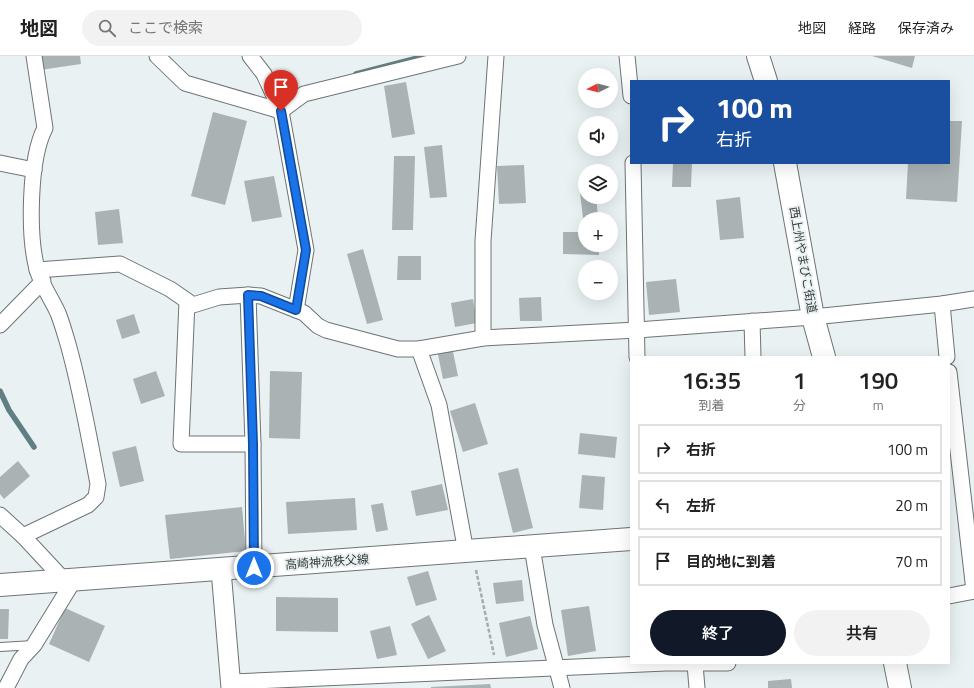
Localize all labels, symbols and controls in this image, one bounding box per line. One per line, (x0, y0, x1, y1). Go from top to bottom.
search box (82, 10, 362, 46)
text: 地図 (20, 13, 58, 42)
text: ここで検索 (128, 16, 203, 39)
icon: search (96, 17, 118, 39)
text: 地図 (798, 17, 826, 38)
text: 経路 (848, 17, 876, 38)
text: 保存済み (898, 17, 954, 38)
north arrow (578, 68, 618, 108)
map controls (578, 68, 618, 300)
pin (264, 70, 298, 111)
icon: arrive (270, 76, 292, 98)
text: 100 m (716, 86, 793, 129)
icon: right (650, 96, 702, 148)
button: sound (578, 116, 618, 156)
text: 右折 (716, 126, 752, 153)
button: layers (578, 164, 618, 204)
street label: 西上州やまびこ街道 (785, 205, 822, 315)
button: + (578, 212, 618, 252)
button: − (578, 260, 618, 300)
text: 16:35 (682, 362, 741, 398)
text: 1 (793, 362, 806, 398)
text: 190 (858, 362, 898, 398)
text: 到着 (698, 395, 724, 415)
text: 分 (793, 395, 806, 415)
text: m (873, 395, 884, 415)
icon: right (652, 438, 674, 460)
text: 右折 (686, 438, 716, 461)
text: 100 m (887, 438, 928, 461)
icon: left (652, 494, 674, 516)
text: 左折 (686, 494, 716, 517)
text: 20 m (895, 494, 928, 517)
position arrow (233, 547, 275, 589)
street label: 高崎神流秩父線 (284, 549, 370, 574)
icon: arrive (652, 550, 674, 572)
text: 目的地に到着 (686, 550, 776, 573)
text: 70 m (895, 550, 928, 573)
button: 終了 (650, 610, 786, 656)
button: 共有 (794, 610, 930, 656)

